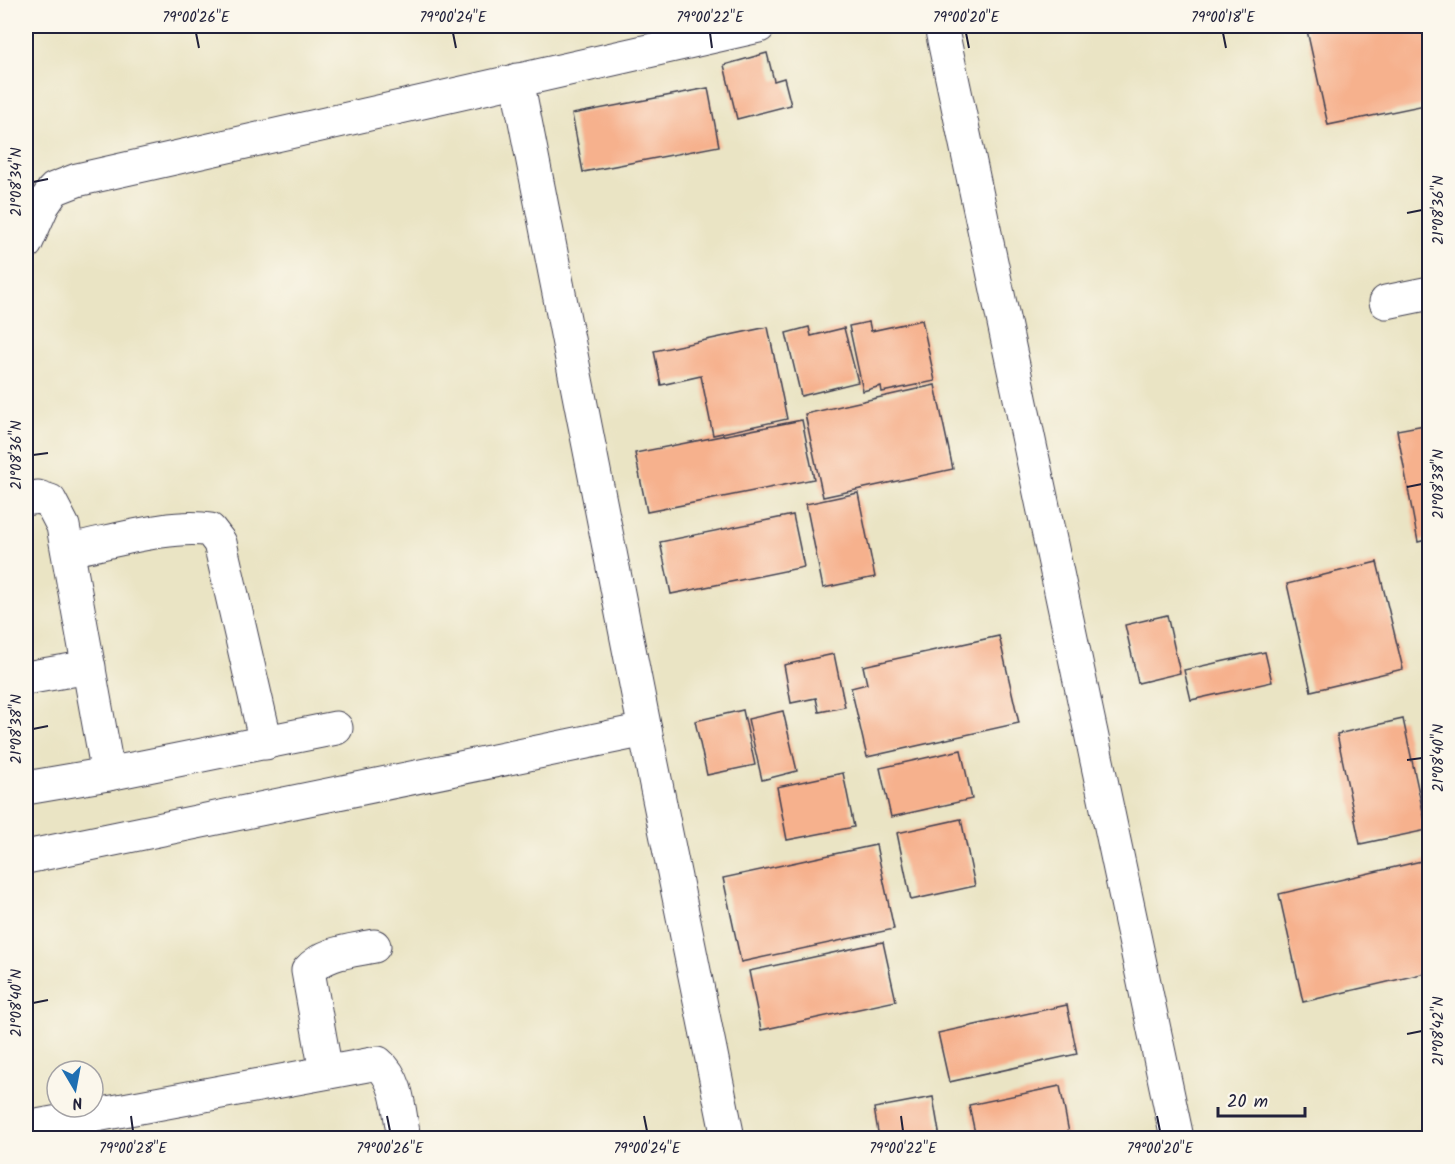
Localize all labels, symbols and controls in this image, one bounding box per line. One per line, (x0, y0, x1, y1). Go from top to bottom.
text: 79°00'26"E (162, 6, 231, 30)
text: 79°00'24"E (419, 6, 488, 30)
text: 79°00'22"E (676, 6, 745, 30)
text: 79°00'20"E (933, 6, 1000, 30)
text: 79°00'18"E (1191, 6, 1256, 30)
text: 21°08'34"N (5, 147, 29, 217)
text: 21°08'36"N (1427, 175, 1451, 245)
text: 21°08'36"N (5, 420, 29, 490)
text: 21°08'38"N (1427, 449, 1451, 519)
text: 21°08'38"N (5, 694, 29, 764)
text: 21°08'40"N (1427, 724, 1451, 792)
text: 21°08'40"N (5, 969, 29, 1037)
text: 21°08'42"N (1427, 996, 1451, 1066)
north arrow (45, 1059, 105, 1119)
scale bar (1218, 1080, 1305, 1118)
text: 20 m (1227, 1088, 1268, 1117)
text: N (70, 1089, 84, 1115)
text: 79°00'28"E (99, 1137, 168, 1161)
text: 79°00'26"E (356, 1137, 425, 1161)
text: 79°00'24"E (613, 1137, 682, 1161)
text: 79°00'22"E (869, 1137, 938, 1161)
text: 79°00'20"E (1127, 1137, 1194, 1161)

